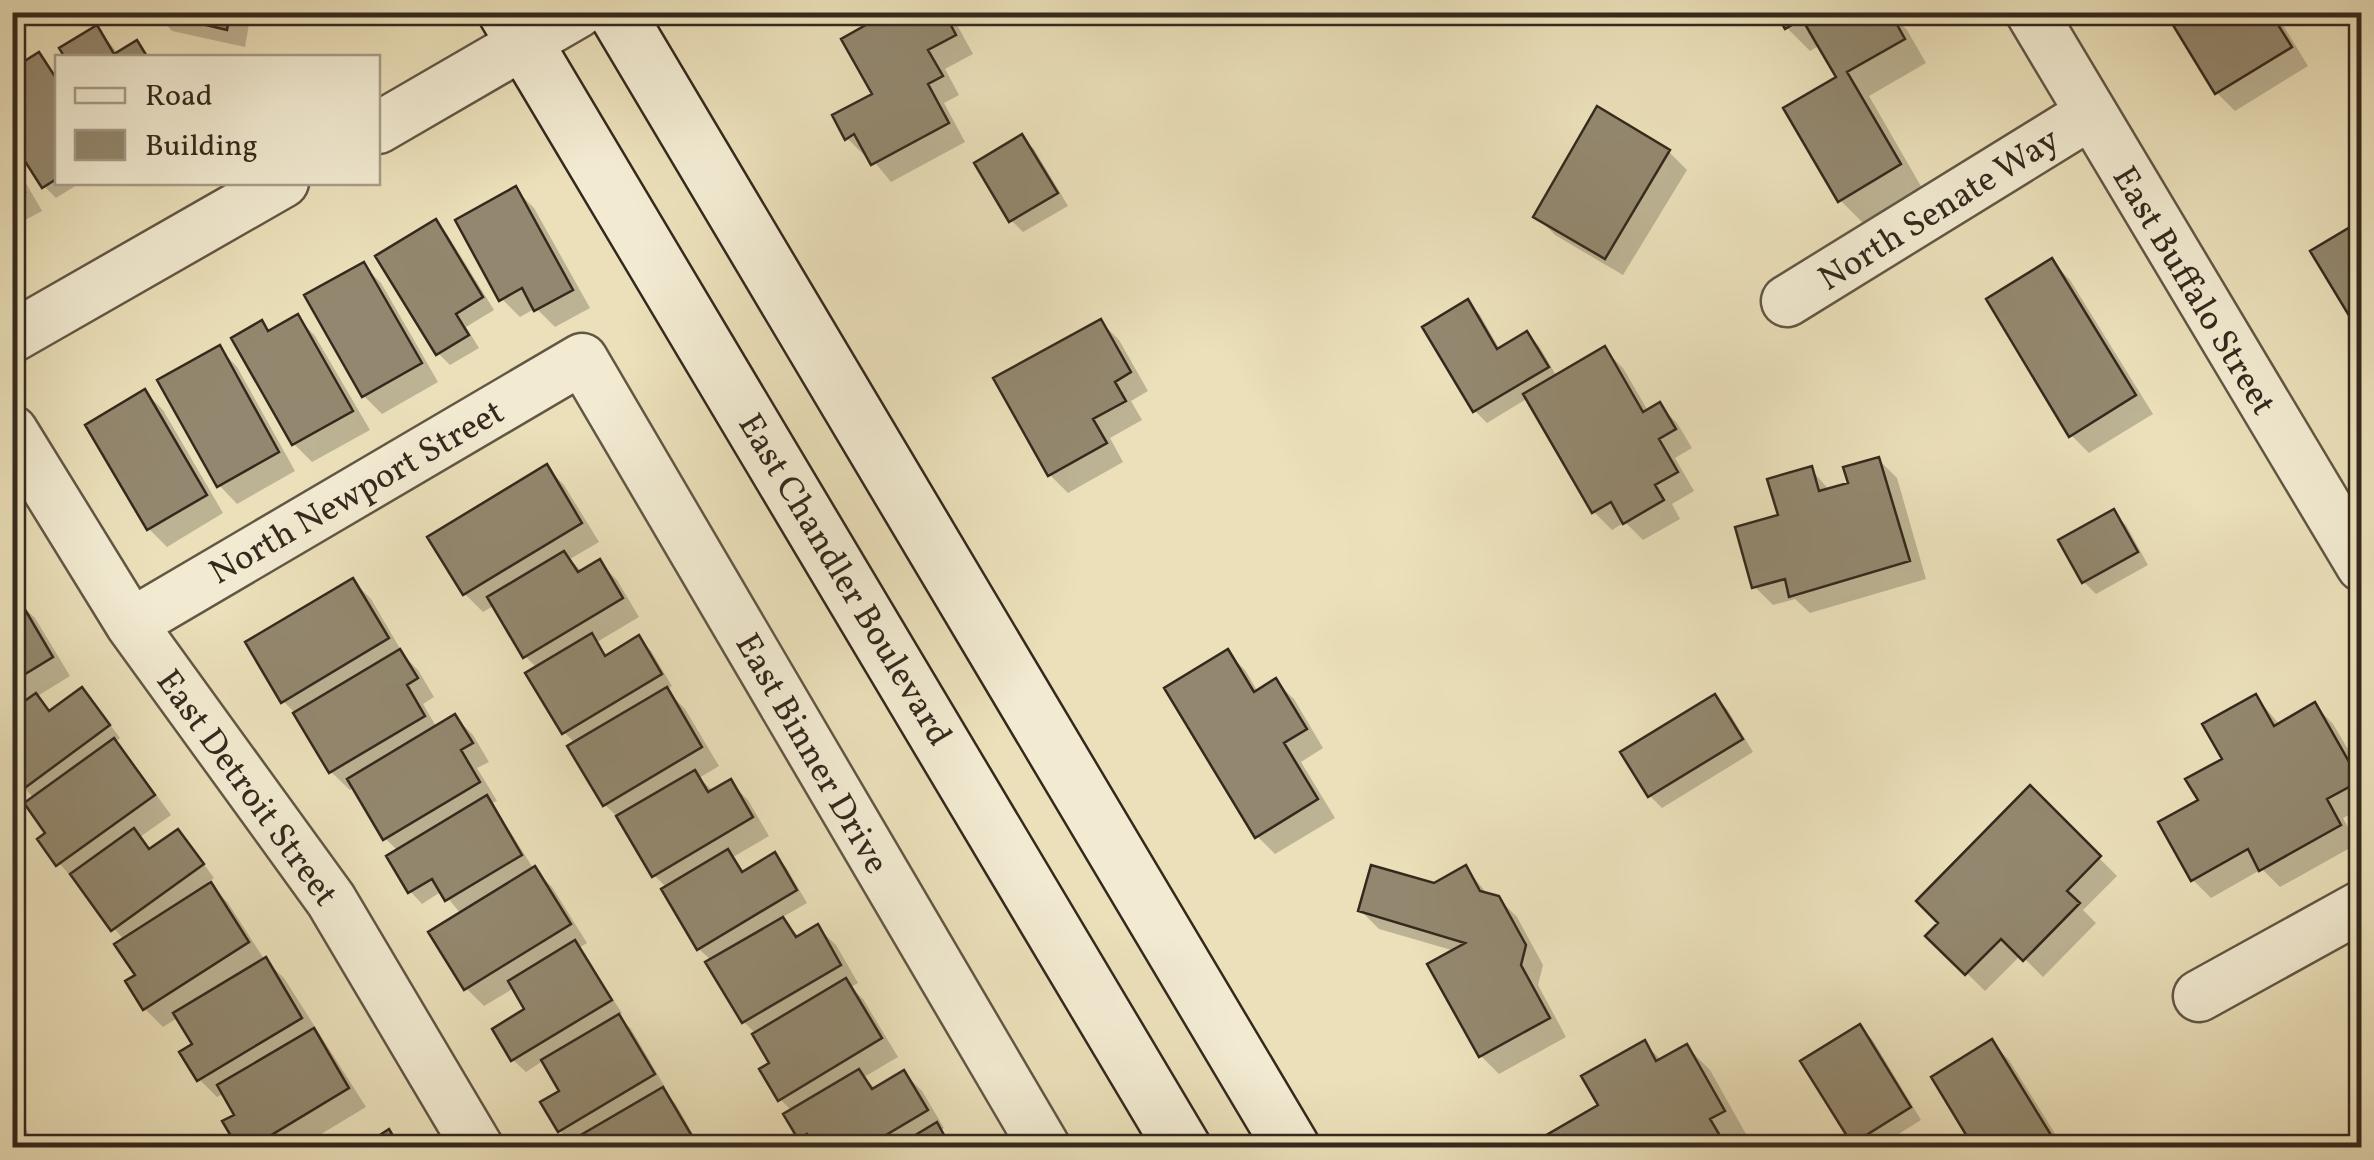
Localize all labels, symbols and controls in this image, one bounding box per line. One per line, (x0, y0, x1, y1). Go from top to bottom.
legend (55, 55, 380, 185)
text: Road (145, 76, 213, 118)
street label: North Senate Way (1810, 117, 2069, 304)
text: Building (145, 126, 258, 168)
street label: East Buffalo Street (2099, 158, 2286, 425)
street label: North Newport Street (201, 390, 514, 598)
street label: East Chandler Boulevard (725, 405, 962, 756)
street label: East Binner Drive (722, 625, 899, 884)
street label: East Detroit Street (143, 661, 348, 917)

